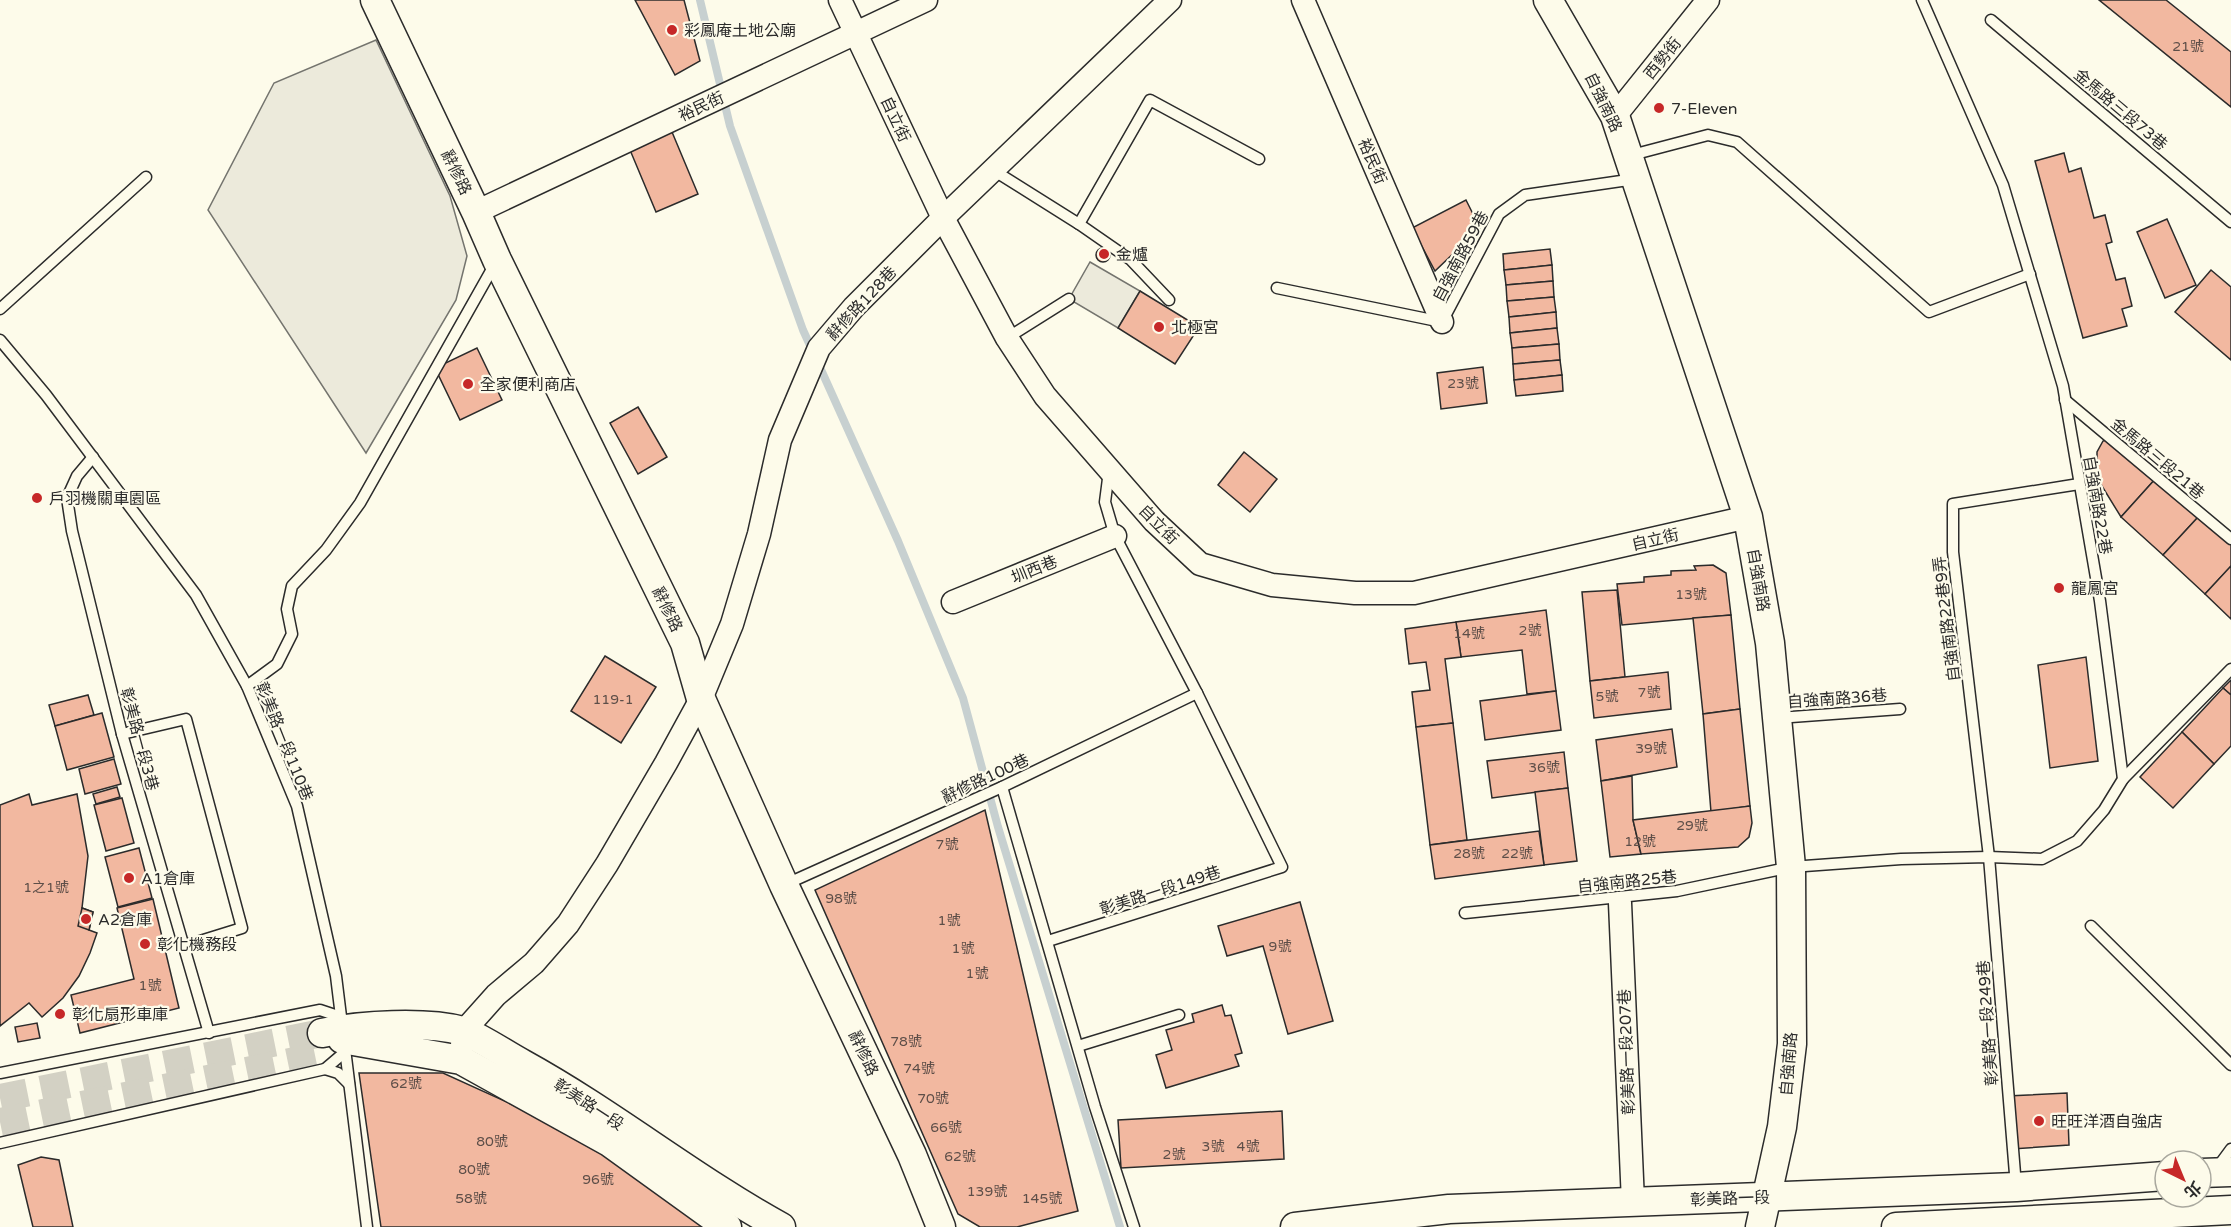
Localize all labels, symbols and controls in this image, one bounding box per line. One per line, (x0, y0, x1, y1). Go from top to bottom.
place label: 彩鳳庵土地公廟 (684, 21, 796, 41)
marker: 彩鳳庵土地公廟 (665, 23, 679, 37)
street label: 西勢街 (1640, 34, 1686, 84)
house number: 21號 (2172, 38, 2204, 55)
street label: 金馬路三段73巷 (2069, 65, 2171, 155)
street label: 自強南路 (1580, 69, 1626, 136)
street label: 裕民街 (675, 88, 727, 126)
street label: 自立街 (876, 93, 914, 145)
place label: 7-Eleven (1671, 99, 1738, 119)
marker: 7-Eleven (1652, 101, 1666, 115)
street label: 裕民街 (1353, 135, 1391, 187)
street label: 辭修路 (437, 146, 476, 198)
street label: 自強南路59巷 (1429, 208, 1493, 305)
place label: 金爐 (1116, 245, 1148, 265)
marker: 金爐 (1097, 247, 1111, 261)
street label: 辭修路128巷 (822, 262, 901, 345)
place label: 北極宮 (1171, 318, 1219, 338)
marker: 北極宮 (1152, 320, 1166, 334)
place label: 全家便利商店 (480, 375, 576, 395)
house number: 23號 (1447, 375, 1479, 392)
marker: 全家便利商店 (461, 377, 475, 391)
street label: 金馬路三段21巷 (2106, 414, 2208, 504)
street label: 自強南路22巷 (2078, 454, 2116, 556)
place label: 戶羽機關車園區 (49, 489, 161, 509)
marker: 戶羽機關車園區 (30, 491, 44, 505)
street label: 自立街 (1134, 501, 1182, 549)
street label: 自立街 (1630, 525, 1681, 555)
street label: 自強南路 (1743, 547, 1773, 613)
street label: 圳西巷 (1008, 552, 1060, 588)
street label: 自強南路22巷9弄 (1929, 555, 1965, 683)
place label: 龍鳳宮 (2071, 579, 2119, 599)
marker: 龍鳳宮 (2052, 581, 2066, 595)
street label: 辭修路 (648, 583, 687, 635)
house number: 13號 (1675, 586, 1707, 603)
house number: 2號 (1519, 622, 1541, 639)
house number: 14號 (1453, 625, 1485, 642)
street label: 彰美路一段110巷 (251, 679, 317, 804)
house number: 7號 (1638, 684, 1660, 701)
street label: 彰美路一段3巷 (116, 685, 162, 793)
street label: 自強南路36巷 (1786, 686, 1888, 712)
house number: 5號 (1596, 688, 1618, 705)
house number: 119-1 (593, 691, 633, 708)
house number: 39號 (1635, 740, 1667, 757)
street label: 辭修路100巷 (939, 750, 1032, 808)
house number: 36號 (1528, 759, 1560, 776)
house number: 29號 (1676, 817, 1708, 834)
house number: 12號 (1624, 833, 1656, 850)
house number: 7號 (936, 836, 958, 853)
house number: 28號 (1453, 845, 1485, 862)
house number: 22號 (1501, 845, 1533, 862)
street label: 彰美路一段149巷 (1097, 862, 1223, 920)
street label: 自強南路25巷 (1576, 867, 1678, 897)
place label: A1倉庫 (141, 869, 195, 889)
marker: A1倉庫 (122, 871, 136, 885)
house number: 1之1號 (23, 879, 69, 896)
house number: 98號 (825, 890, 857, 907)
place label: A2倉庫 (98, 910, 152, 930)
marker: A2倉庫 (79, 912, 93, 926)
house number: 1號 (938, 912, 960, 929)
place label: 彰化機務段 (157, 935, 237, 955)
marker: 彰化機務段 (138, 937, 152, 951)
house number: 9號 (1269, 938, 1291, 955)
house number: 1號 (952, 940, 974, 957)
street label: 彰美路一段249巷 (1974, 959, 2002, 1087)
house number: 1號 (966, 965, 988, 982)
house number: 1號 (139, 977, 161, 994)
street label: 彰美路一段207巷 (1615, 989, 1639, 1115)
place label: 彰化扇形車庫 (72, 1005, 168, 1025)
marker: 彰化扇形車庫 (53, 1007, 67, 1021)
street label: 辭修路 (844, 1027, 882, 1079)
street label: 自強南路 (1776, 1031, 1802, 1097)
house number: 78號 (890, 1033, 922, 1050)
house number: 74號 (903, 1060, 935, 1077)
house number: 62號 (390, 1075, 422, 1092)
street label: 彰美路一段 (549, 1075, 627, 1135)
house number: 70號 (917, 1090, 949, 1107)
place label: 旺旺洋酒自強店 (2051, 1112, 2163, 1132)
marker: 旺旺洋酒自強店 (2032, 1114, 2046, 1128)
house number: 66號 (930, 1119, 962, 1136)
house number: 80號 (476, 1133, 508, 1150)
house number: 3號 (1202, 1138, 1224, 1155)
house number: 4號 (1237, 1138, 1259, 1155)
house number: 2號 (1163, 1146, 1185, 1163)
house number: 62號 (944, 1148, 976, 1165)
north arrow (2153, 1149, 2213, 1209)
house number: 80號 (458, 1161, 490, 1178)
house number: 96號 (582, 1171, 614, 1188)
text: 北 (2180, 1176, 2205, 1202)
house number: 139號 (967, 1183, 1007, 1200)
street label: 彰美路一段 (1690, 1188, 1770, 1210)
house number: 58號 (455, 1190, 487, 1207)
house number: 145號 (1022, 1190, 1062, 1207)

